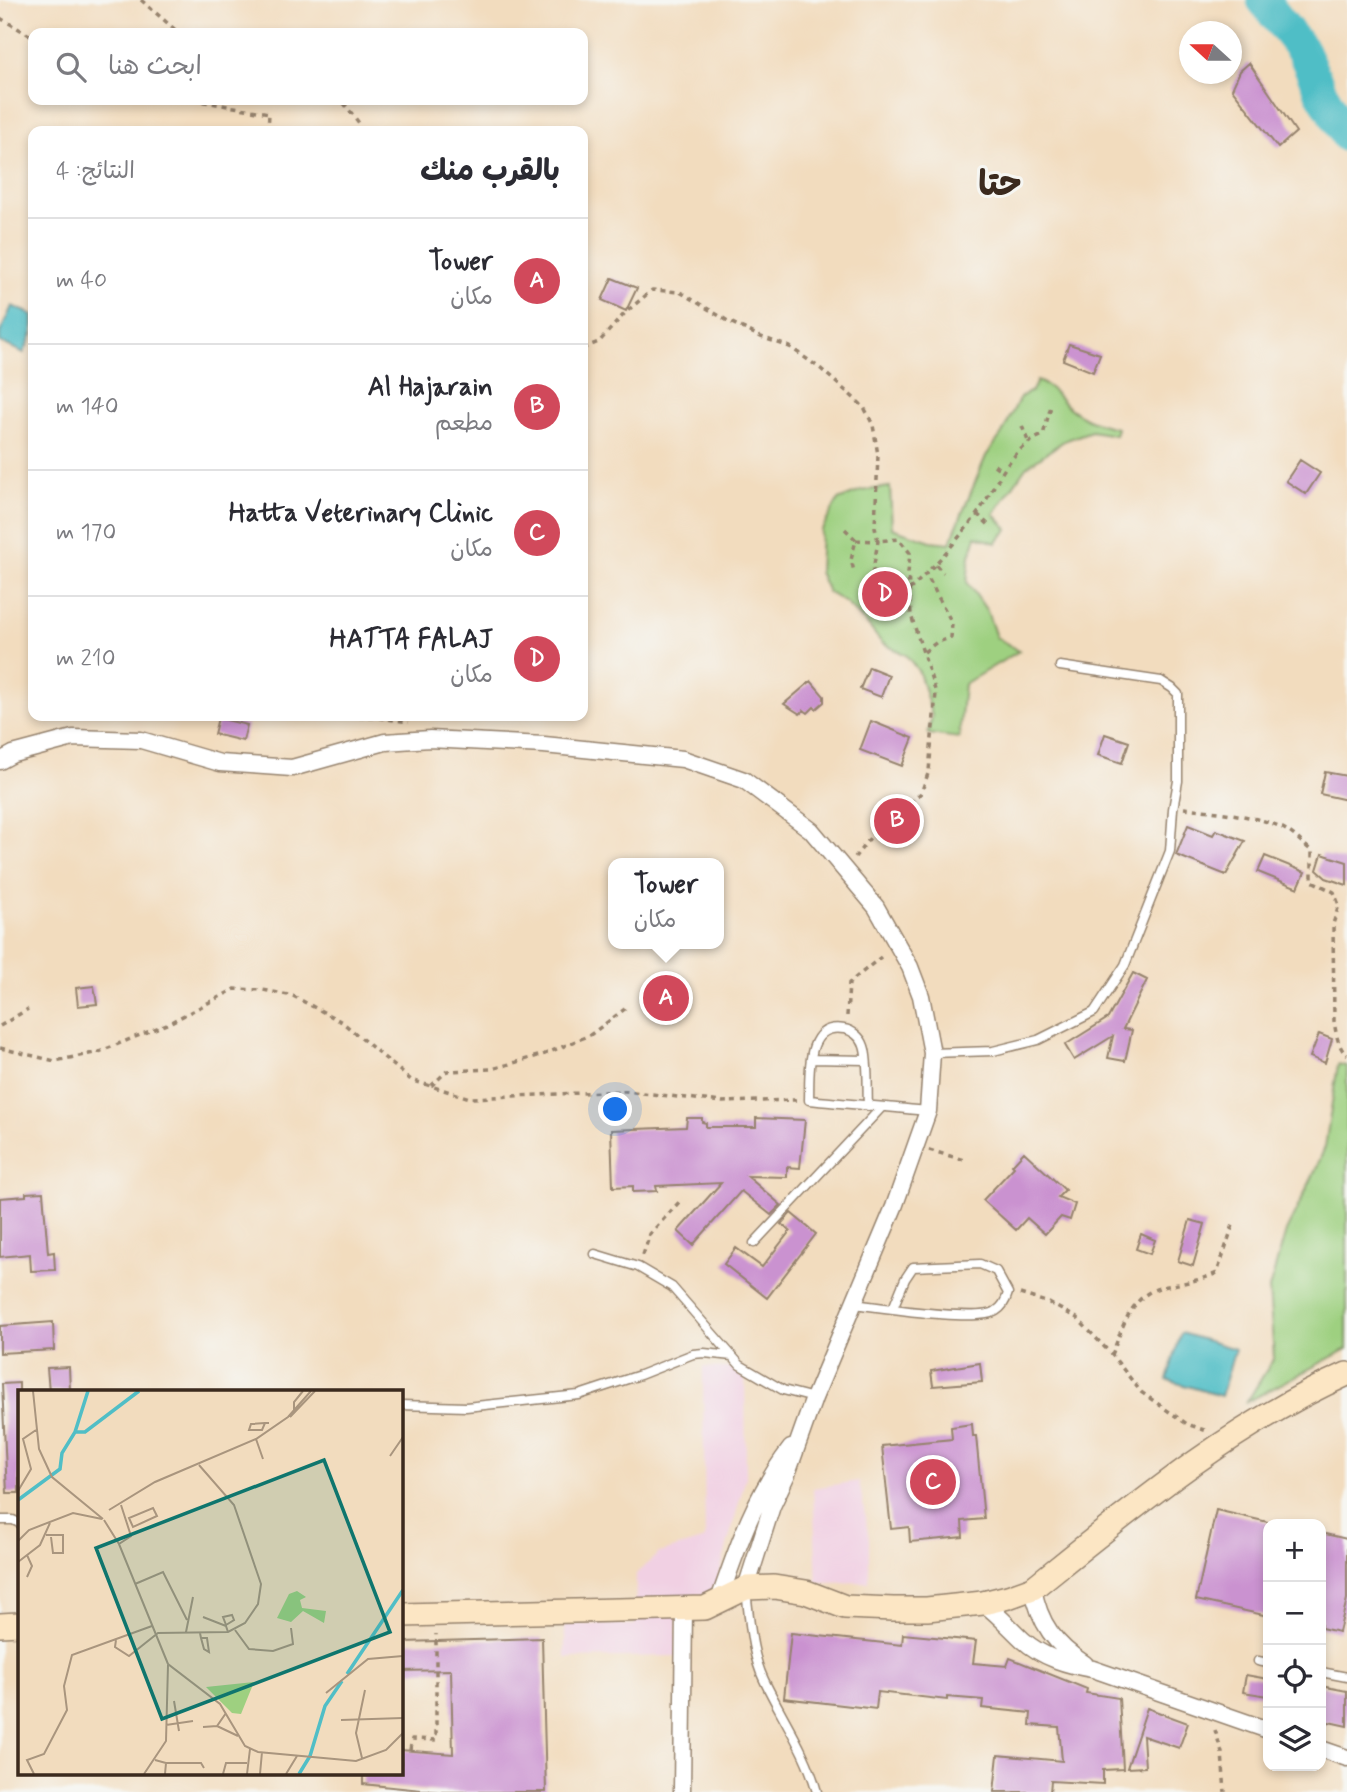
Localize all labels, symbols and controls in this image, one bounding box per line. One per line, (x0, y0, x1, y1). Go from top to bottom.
north arrow (1179, 21, 1242, 84)
search box (28, 28, 588, 105)
icon: search (52, 48, 90, 86)
text: ابحث هنا (108, 50, 202, 84)
text: بالقرب منك (420, 152, 560, 191)
text: النتائج: 4 (56, 157, 135, 187)
district label: حتا (978, 162, 1022, 208)
text: Tower (429, 245, 493, 279)
text: 40 m (56, 266, 107, 296)
text: A (529, 266, 545, 296)
text: مكان (450, 283, 493, 313)
text: Al Hajarain (368, 371, 493, 405)
text: 140 m (56, 392, 119, 422)
text: B (530, 392, 544, 422)
text: مطعم (435, 409, 493, 439)
text: Hatta Veterinary Clinic (229, 497, 493, 531)
text: 170 m (56, 518, 116, 548)
text: C (529, 518, 545, 548)
text: مكان (450, 535, 493, 565)
pin: D (862, 568, 908, 620)
text: HATTA FALAJ (329, 623, 493, 657)
text: 210 m (56, 644, 116, 674)
text: D (529, 644, 545, 674)
text: مكان (450, 661, 493, 691)
pin: B (874, 795, 920, 847)
popup (608, 858, 724, 949)
text: Tower (634, 868, 698, 902)
text: مكان (634, 906, 677, 936)
pin: A (643, 972, 689, 1024)
your location (598, 1092, 632, 1126)
inset map (18, 1390, 402, 1774)
pin: C (910, 1456, 956, 1508)
map controls (1263, 1519, 1326, 1771)
button: + (1263, 1519, 1326, 1582)
button: − (1263, 1582, 1326, 1645)
button: locate (1263, 1645, 1326, 1708)
button: layers (1263, 1708, 1326, 1771)

